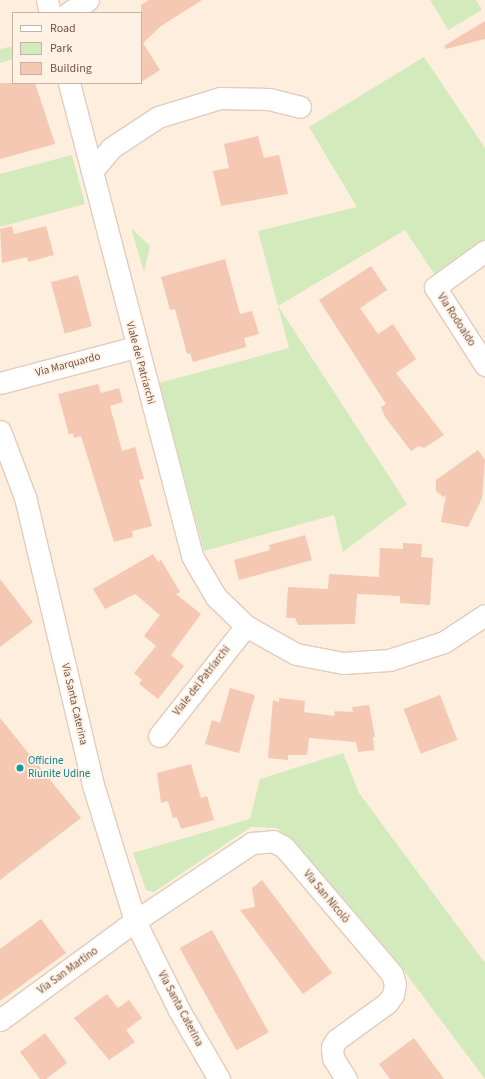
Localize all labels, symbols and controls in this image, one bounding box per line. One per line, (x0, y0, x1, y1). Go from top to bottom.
legend (12, 12, 142, 84)
text: Road (50, 20, 76, 37)
text: Park (50, 40, 72, 57)
text: Building (50, 60, 92, 77)
street label: Via Rodoaldo (434, 291, 478, 349)
street label: Viale dei Patriarchi (123, 320, 157, 406)
street label: Via Marquardo (34, 350, 102, 380)
street label: Viale dei Patriarchi (171, 643, 233, 719)
street label: Via Santa Caterina (58, 662, 90, 746)
place label: Officine Riunite Udine (28, 755, 90, 781)
marker: Officine Riunite Udine (15, 763, 25, 773)
street label: Via San Nicolò (300, 868, 352, 926)
street label: Via San Martino (35, 945, 101, 997)
street label: Via Santa Caterina (155, 969, 205, 1049)

